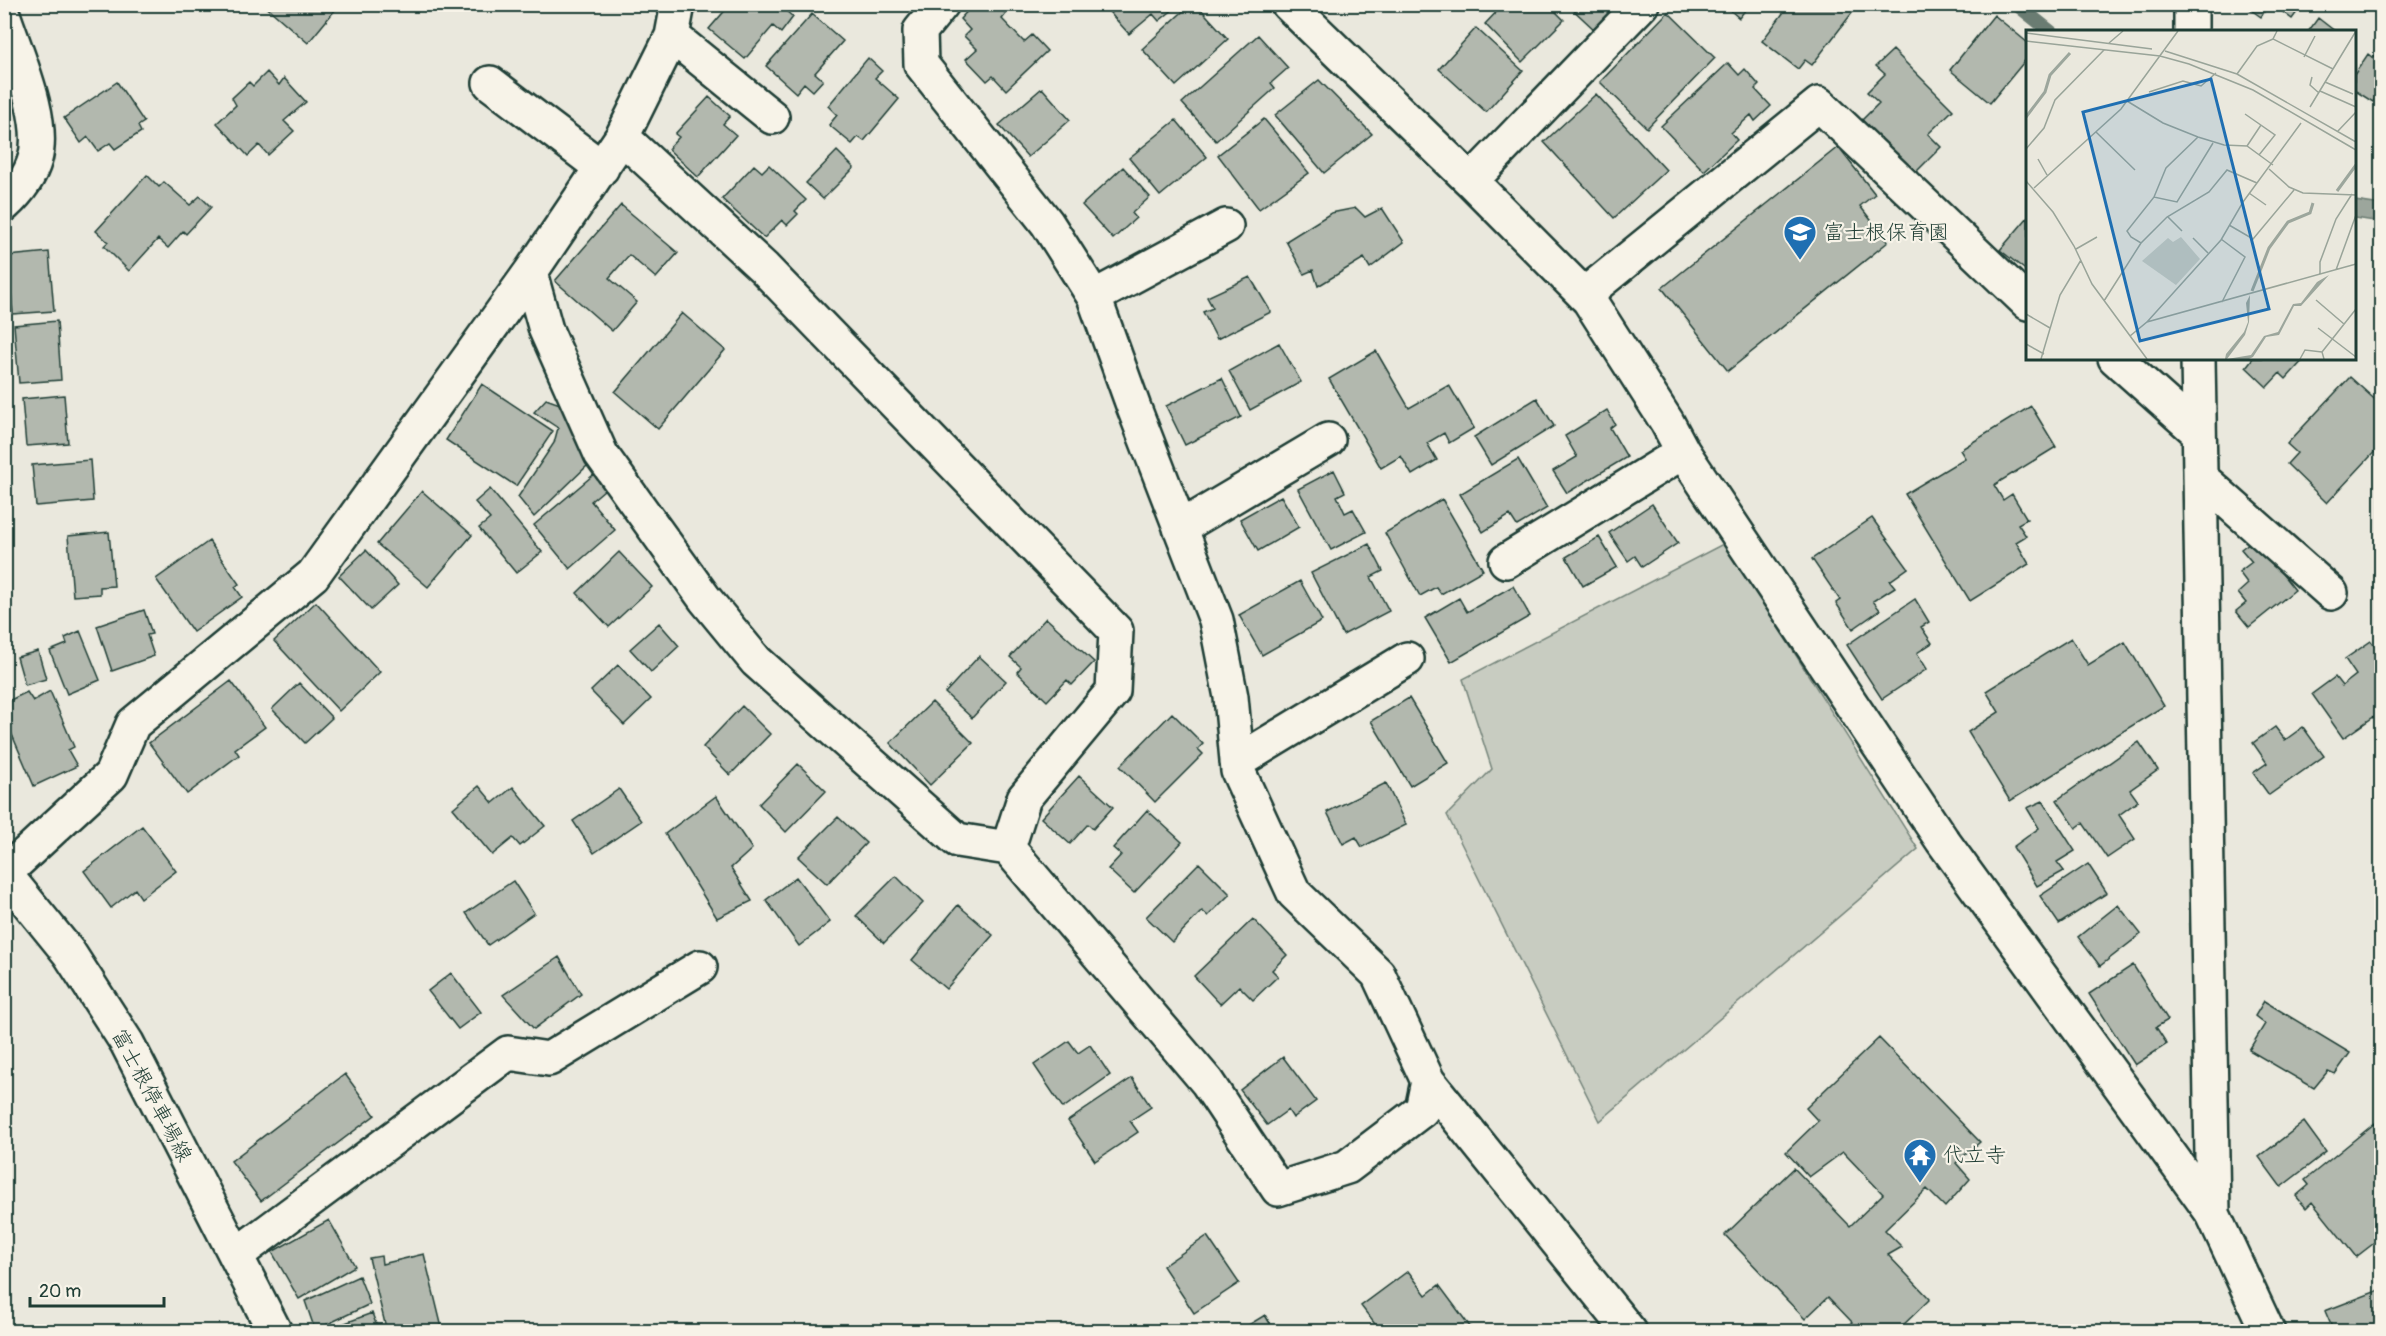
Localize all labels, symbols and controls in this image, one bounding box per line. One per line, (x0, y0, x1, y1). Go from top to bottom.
inset map (2026, 30, 2356, 360)
school or university icon: 富士根保育園 (1782, 214, 1818, 261)
place label: 富士根保育園 (1823, 219, 1949, 246)
street label: 富士根停車場線 (105, 1024, 198, 1166)
temple icon: 代立寺 (1902, 1137, 1938, 1184)
place label: 代立寺 (1943, 1142, 2006, 1169)
scale bar (30, 1270, 164, 1308)
text: 20 m (39, 1280, 81, 1303)

